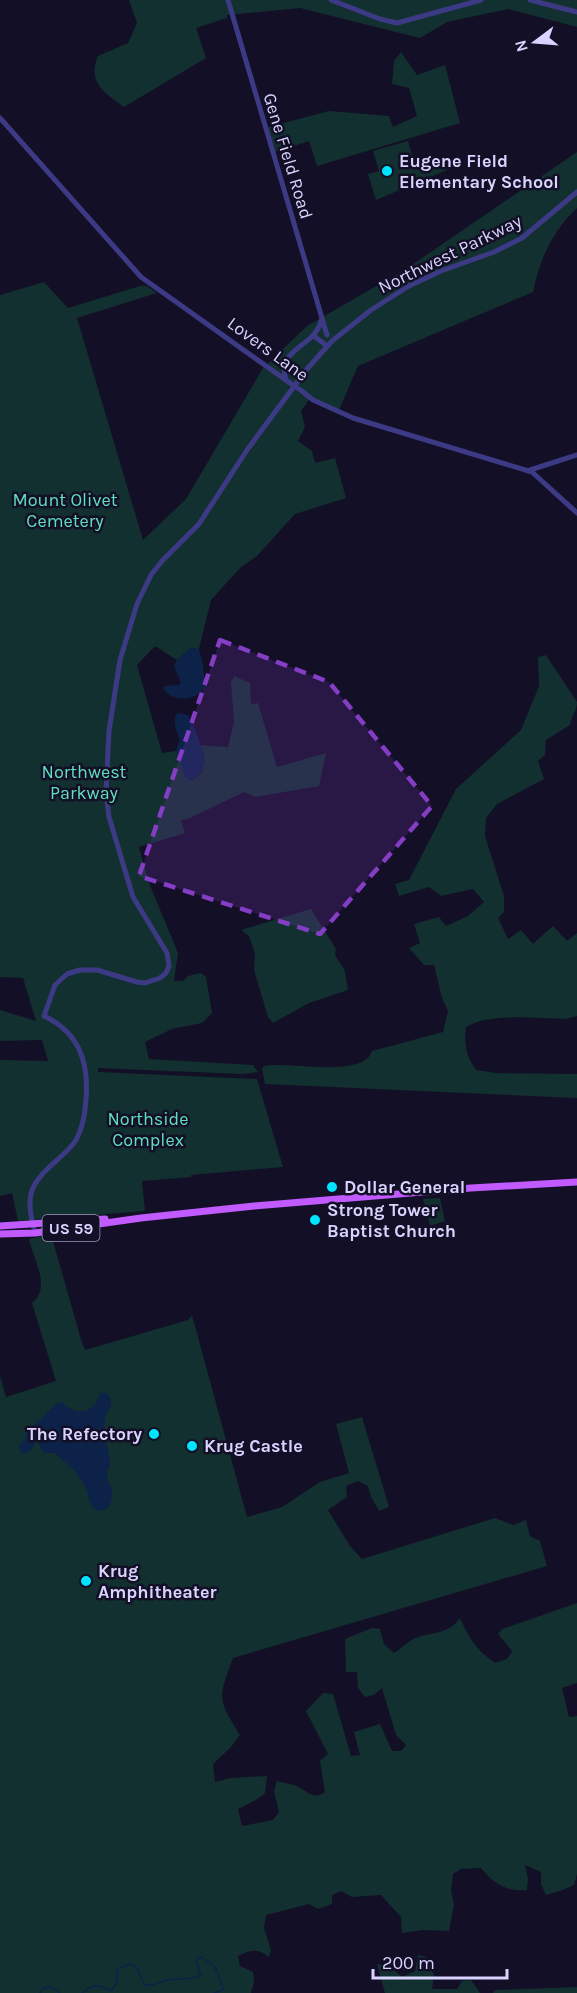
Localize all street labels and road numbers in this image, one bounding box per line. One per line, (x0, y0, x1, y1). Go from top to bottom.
street label: Gene Field Road (258, 90, 318, 222)
street label: Northwest Parkway (375, 209, 526, 298)
street label: Lovers Lane (223, 312, 313, 386)
road number: US 59 (42, 1215, 100, 1241)

